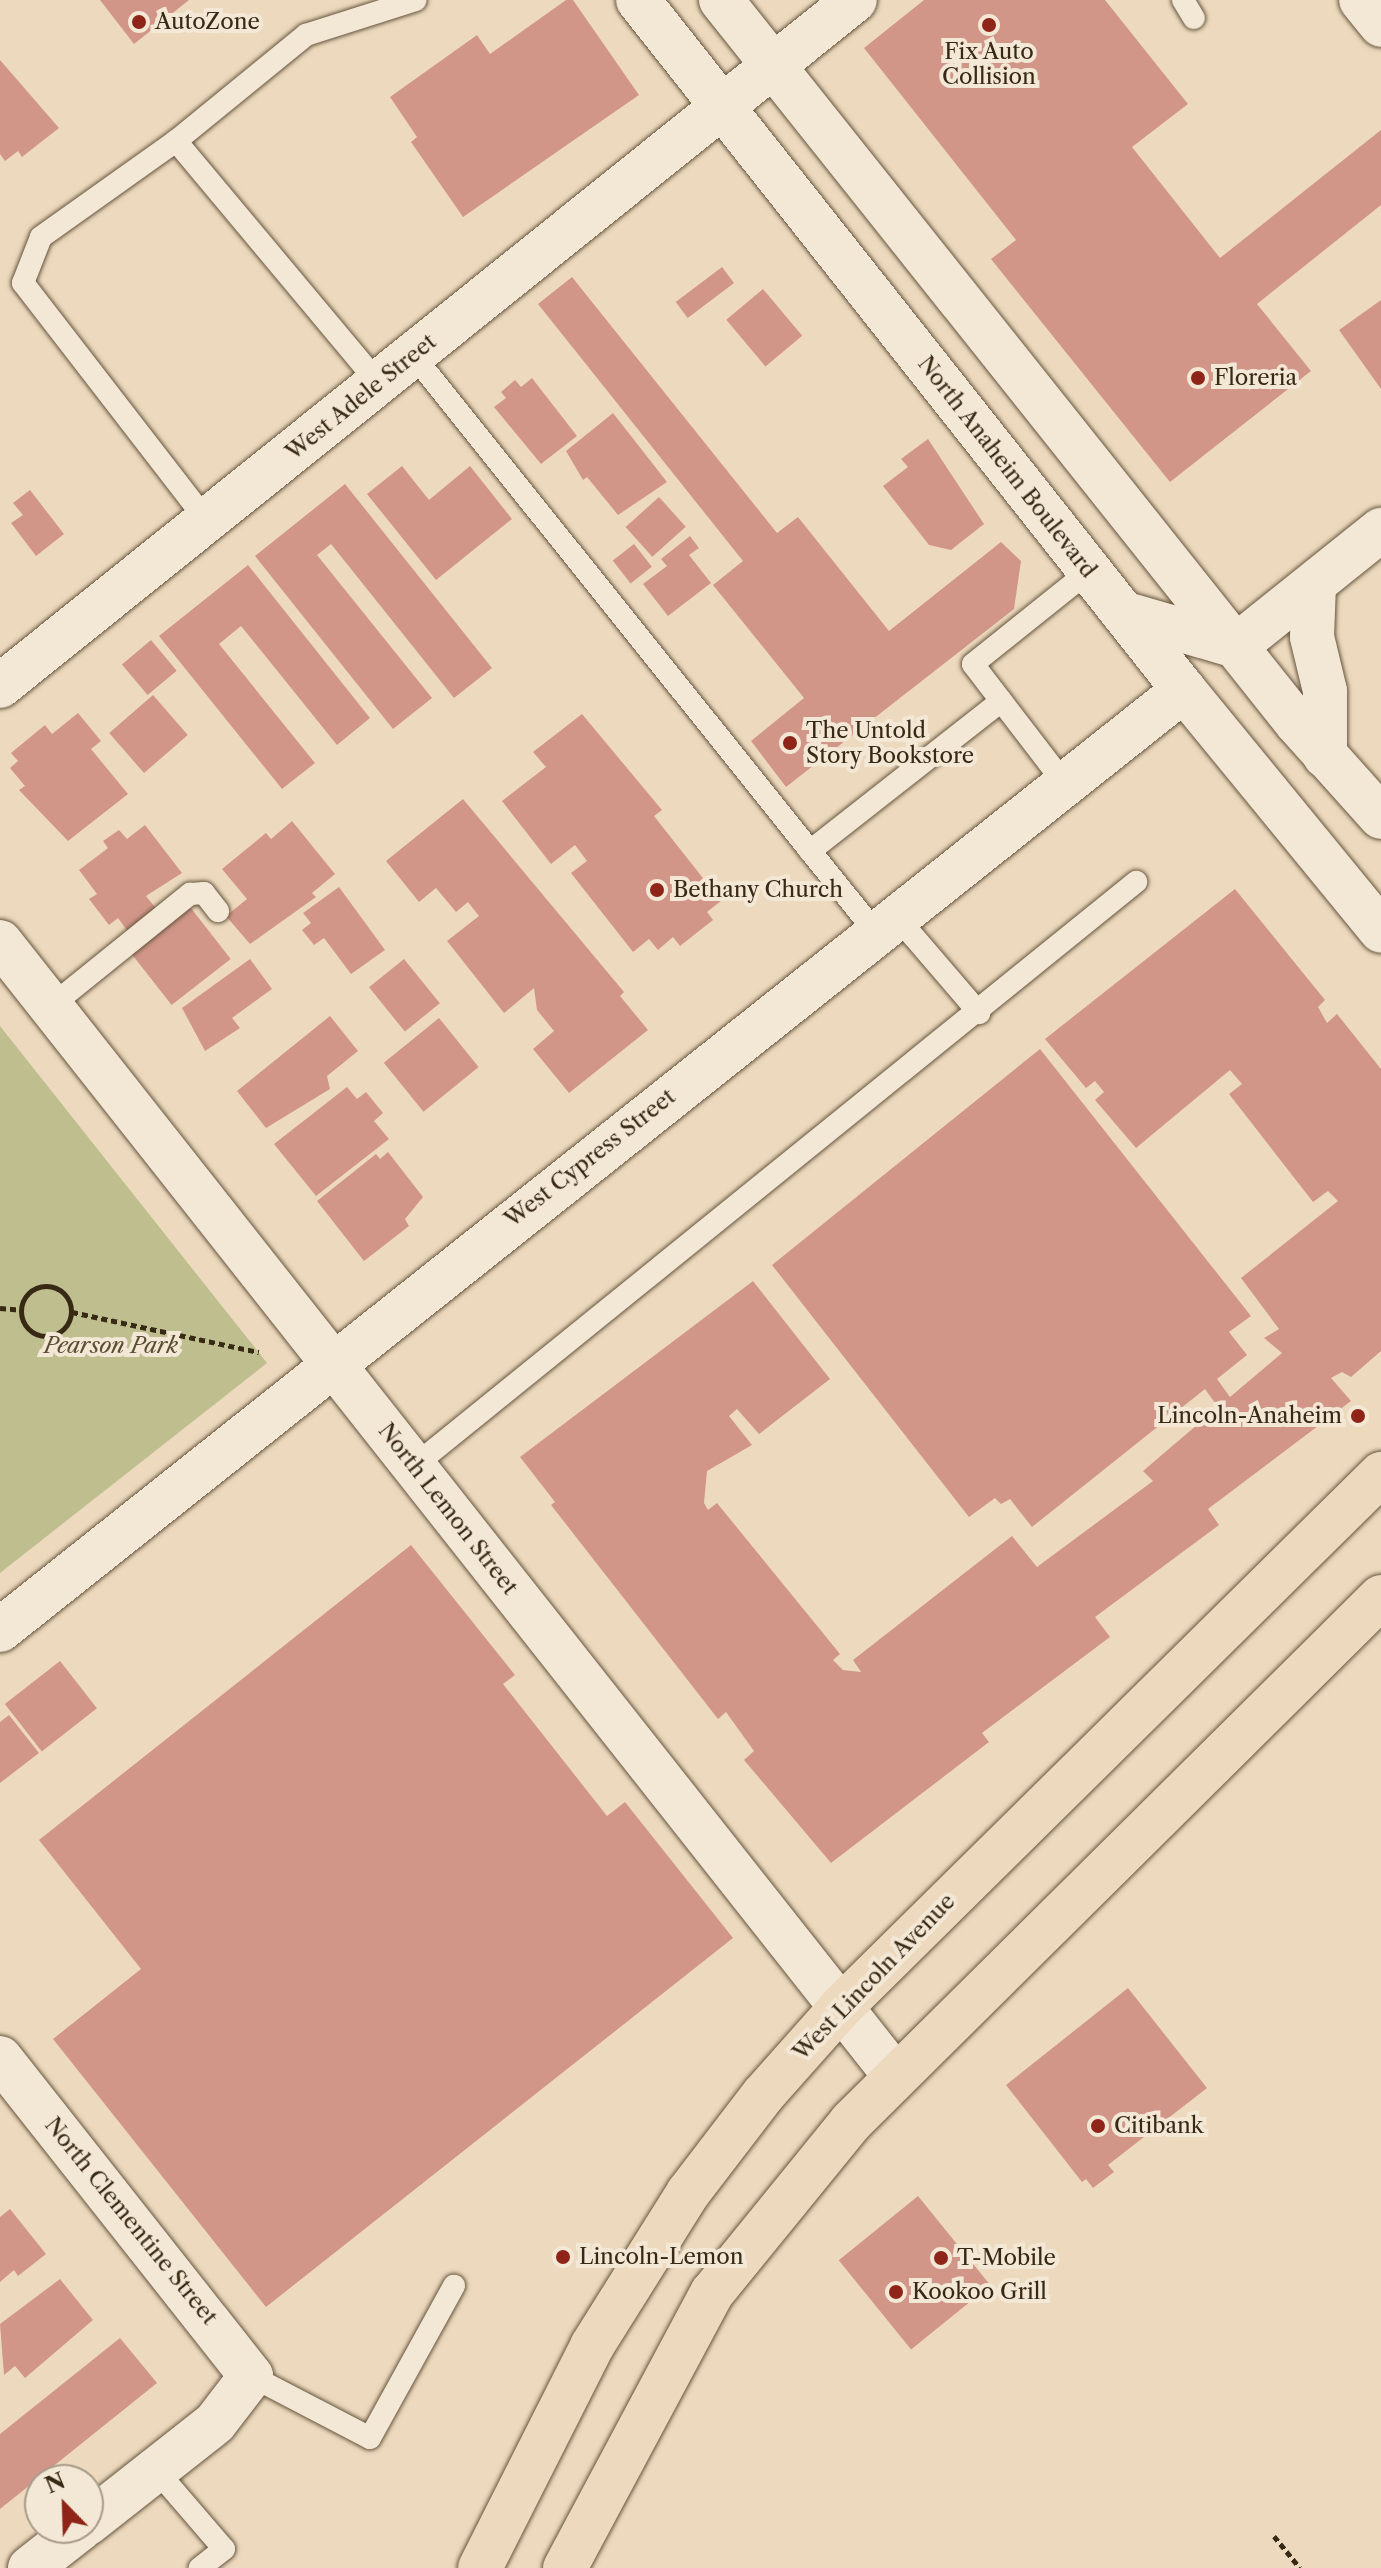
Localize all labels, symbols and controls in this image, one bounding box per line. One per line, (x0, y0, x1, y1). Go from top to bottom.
place label: AutoZone (155, 9, 260, 35)
marker: AutoZone (130, 13, 148, 31)
marker: Fix Auto Collision (980, 16, 998, 34)
place label: Fix Auto Collision (942, 38, 1036, 90)
street label: West Adele Street (280, 328, 442, 466)
street label: North Anaheim Boulevard (912, 351, 1102, 583)
place label: Floreria (1214, 365, 1297, 391)
marker: Floreria (1189, 369, 1207, 387)
place label: The Untold Story Bookstore (806, 717, 975, 768)
marker: The Untold Story Bookstore (781, 734, 799, 752)
place label: Bethany Church (673, 877, 844, 903)
marker: Bethany Church (648, 881, 666, 899)
street label: West Cypress Street (499, 1083, 681, 1233)
park label: Pearson Park (44, 1333, 178, 1359)
place label: Lincoln-Anaheim (1157, 1403, 1342, 1429)
marker: Lincoln-Anaheim (1349, 1407, 1367, 1425)
street label: North Lemon Street (373, 1418, 523, 1600)
street label: West Lincoln Avenue (787, 1888, 961, 2066)
street label: North Clementine Street (39, 2112, 223, 2330)
place label: Citibank (1114, 2113, 1204, 2139)
marker: Citibank (1089, 2117, 1107, 2135)
place label: Lincoln-Lemon (579, 2244, 744, 2270)
place label: T-Mobile (957, 2245, 1056, 2271)
marker: Lincoln-Lemon (554, 2248, 572, 2266)
marker: T-Mobile (932, 2249, 950, 2267)
place label: Kookoo Grill (912, 2279, 1047, 2305)
marker: Kookoo Grill (887, 2283, 905, 2301)
north arrow (24, 2464, 104, 2544)
text: N (41, 2467, 69, 2499)

